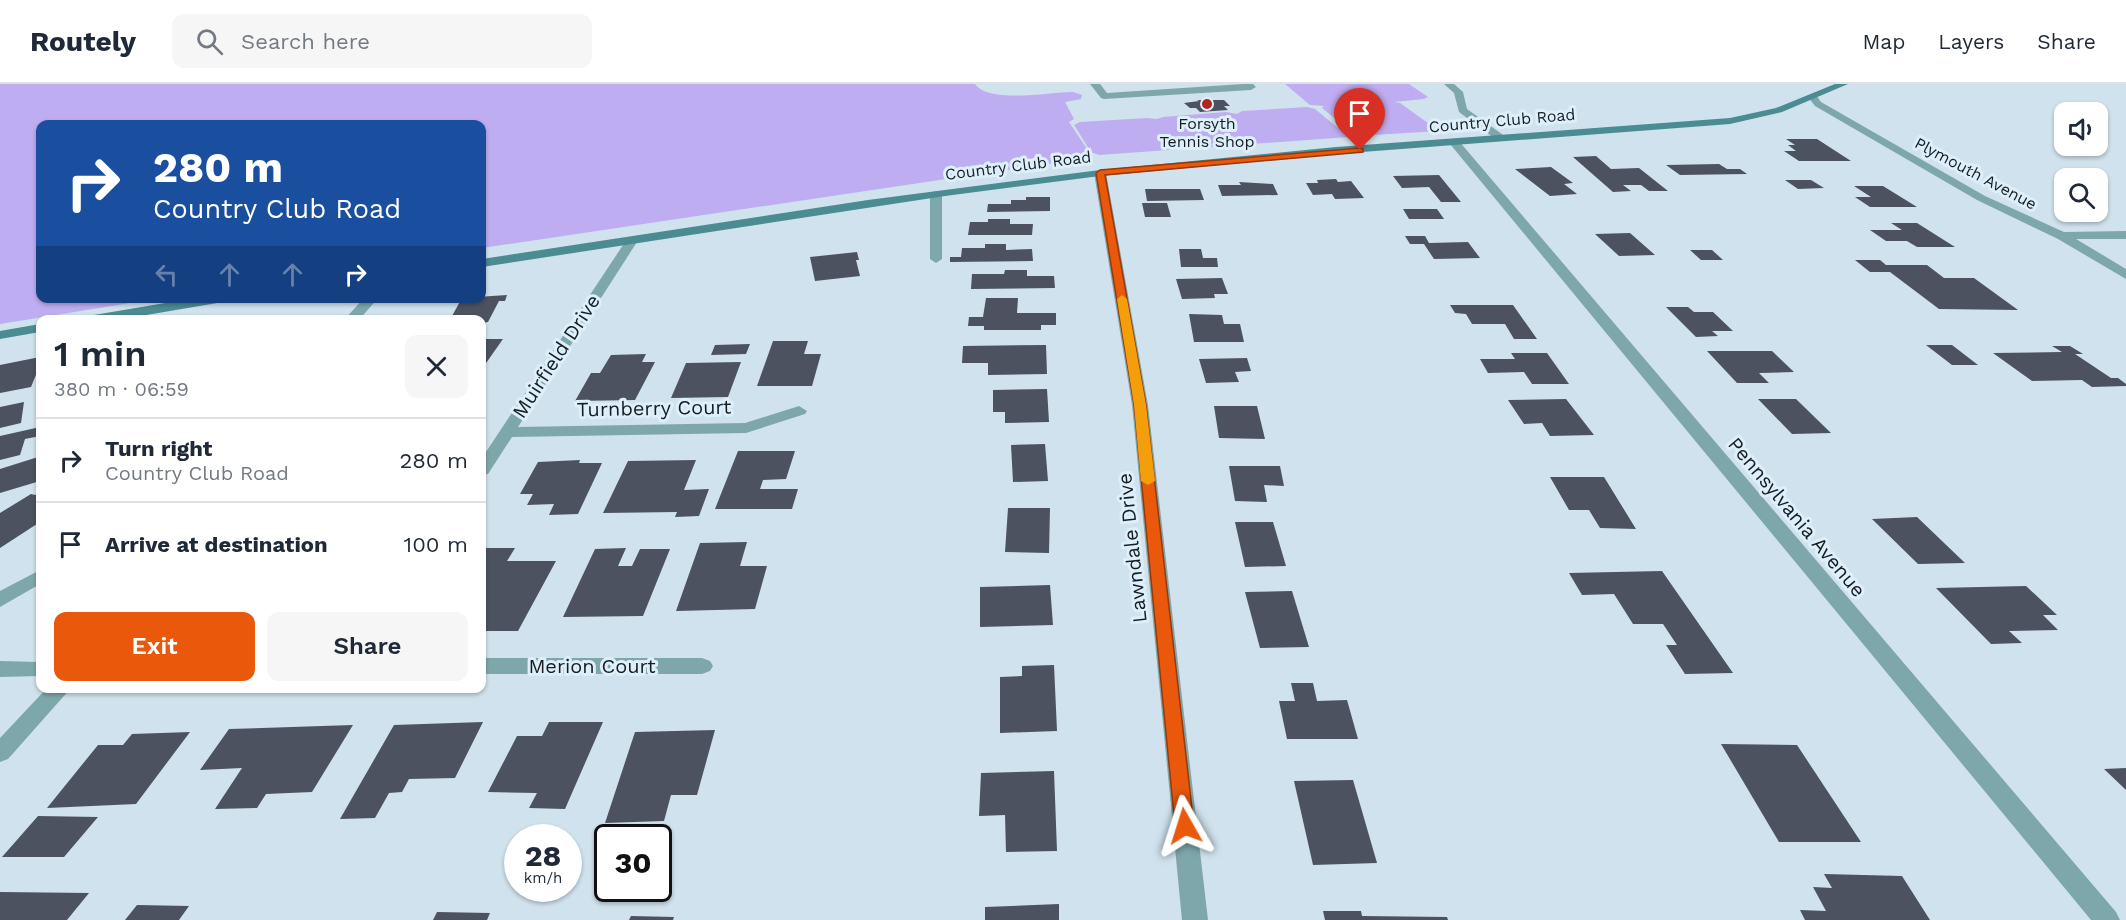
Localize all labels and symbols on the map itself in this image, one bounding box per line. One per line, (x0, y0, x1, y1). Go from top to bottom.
pin (1334, 88, 1385, 150)
marker: Forsyth Tennis Shop (1200, 97, 1214, 111)
street label: Country Club Road (1428, 105, 1576, 136)
place label: Forsyth Tennis Shop (1160, 114, 1254, 151)
street label: Plymouth Avenue (1912, 133, 2040, 214)
street label: Country Club Road (944, 147, 1092, 184)
street label: Muirfield Drive (507, 290, 605, 422)
street label: Turnberry Court (576, 395, 732, 421)
street label: Pennsylvania Avenue (1723, 432, 1871, 602)
street label: Lawndale Drive (1112, 472, 1152, 624)
street label: Merion Court (528, 654, 656, 678)
position arrow (1153, 794, 1217, 858)
speed limit sign: 30 (594, 824, 672, 902)

